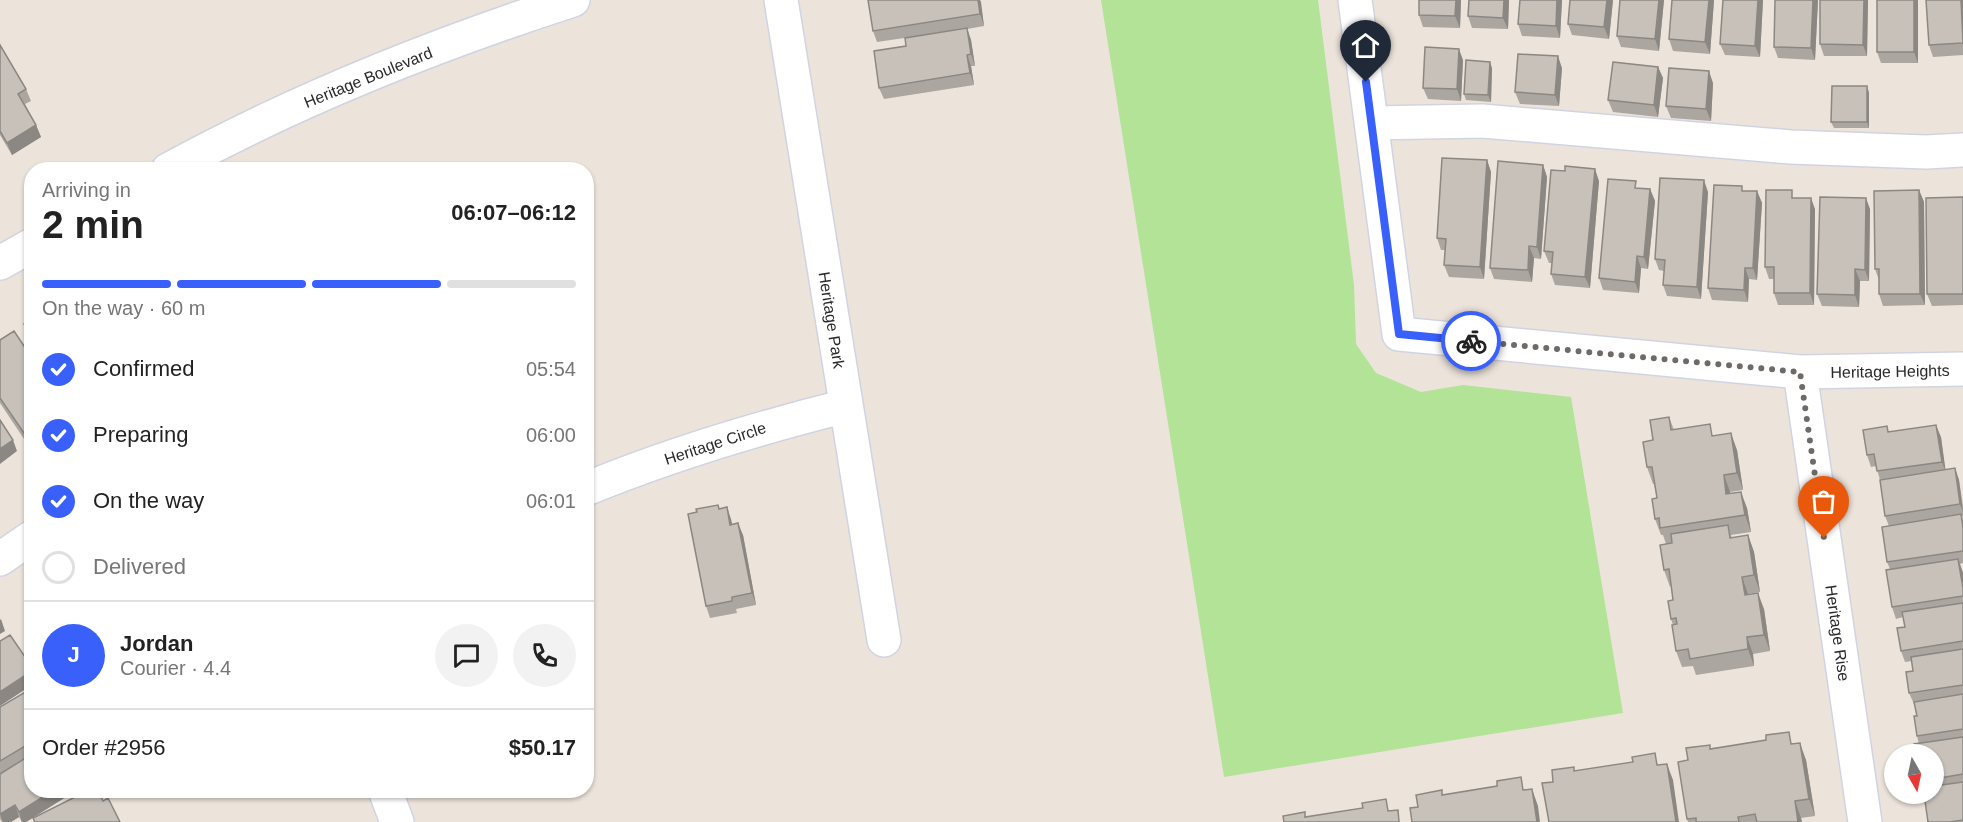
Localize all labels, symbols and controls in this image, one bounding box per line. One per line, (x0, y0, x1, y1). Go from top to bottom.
pin (1340, 20, 1391, 82)
icon: home (1349, 29, 1382, 62)
street label: Heritage Boulevard (302, 44, 435, 111)
text: Arriving in (42, 179, 131, 201)
text: 06:07–06:12 (451, 200, 576, 225)
text: 2 min (42, 203, 144, 246)
street label: Heritage Park (815, 270, 848, 371)
text: On the way · 60 m (42, 297, 205, 319)
courier (1441, 311, 1501, 371)
icon: bike (1455, 325, 1488, 358)
icon: check (42, 353, 75, 386)
text: Confirmed (93, 356, 194, 381)
text: 05:54 (526, 358, 576, 380)
street label: Heritage Heights (1830, 362, 1950, 381)
icon: check (42, 419, 75, 452)
street label: Heritage Circle (662, 419, 768, 468)
text: Preparing (93, 422, 188, 447)
text: 06:00 (526, 424, 576, 446)
pin (1798, 476, 1849, 538)
icon: check (42, 485, 75, 518)
icon: bag (1807, 485, 1840, 518)
text: On the way (93, 488, 204, 513)
text: 06:01 (526, 490, 576, 512)
text: Delivered (93, 554, 186, 579)
street label: Heritage Rise (1822, 584, 1853, 682)
button: chat (435, 624, 498, 687)
button: phone (513, 624, 576, 687)
text: Jordan (120, 631, 193, 656)
text: J (67, 642, 80, 667)
text: Courier · 4.4 (120, 657, 231, 679)
text: Order #2956 (42, 735, 166, 760)
text: $50.17 (509, 735, 576, 760)
north arrow (1884, 744, 1944, 804)
map controls (1884, 744, 1944, 804)

